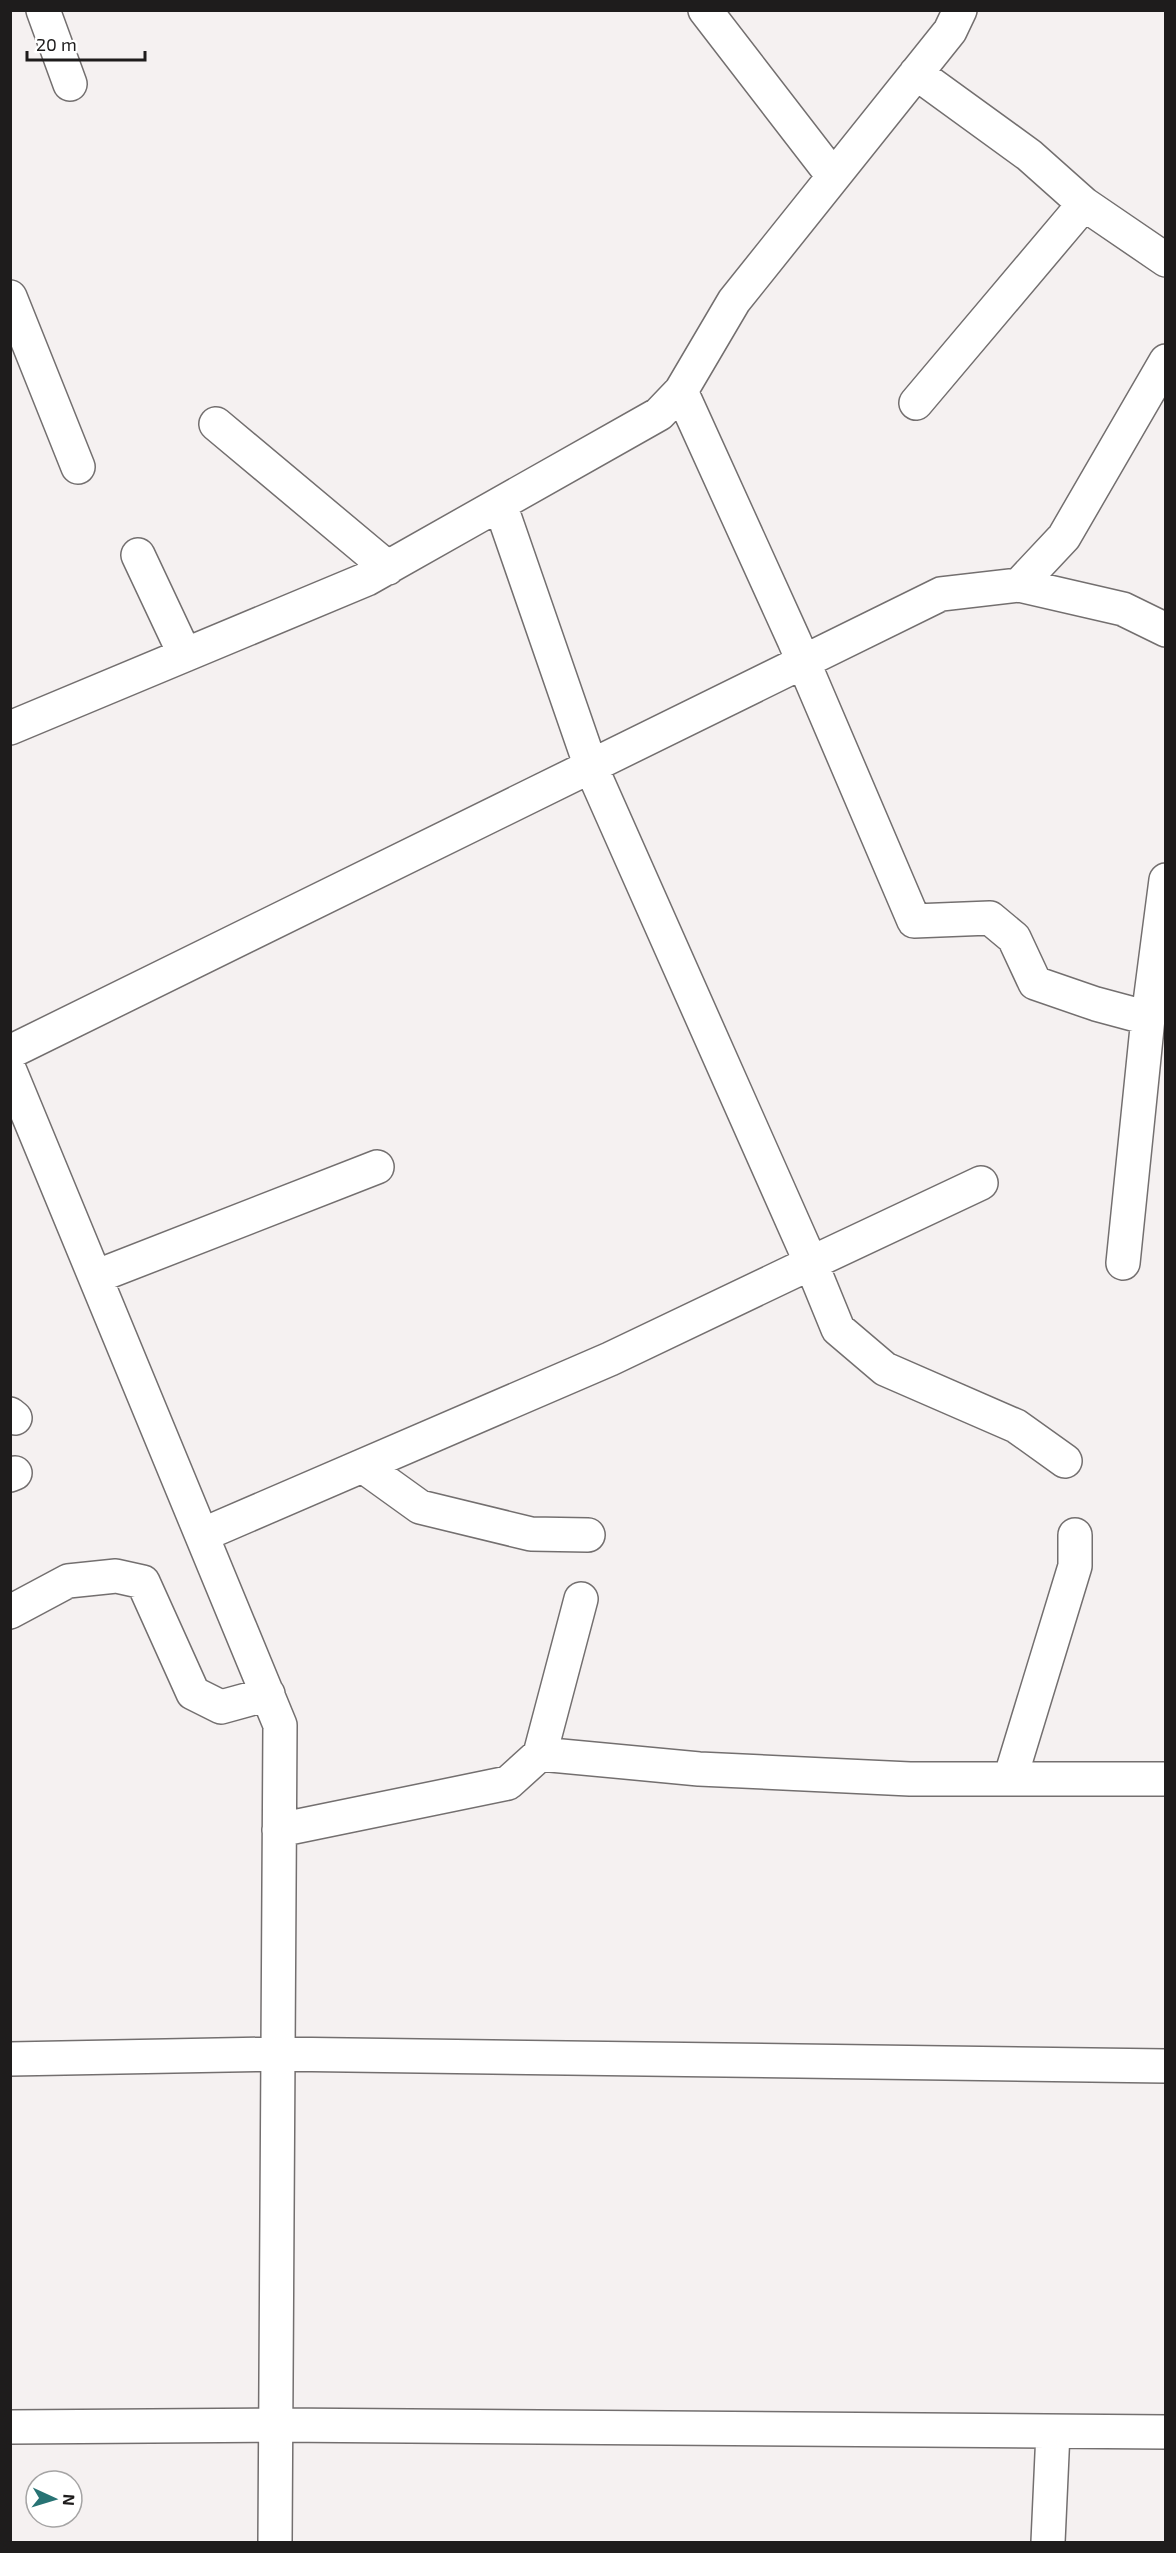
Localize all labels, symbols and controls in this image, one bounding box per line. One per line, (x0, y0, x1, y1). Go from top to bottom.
scale bar (27, 24, 146, 62)
text: 20 m (36, 33, 77, 55)
north arrow (24, 2469, 84, 2529)
text: N (60, 2494, 79, 2507)

